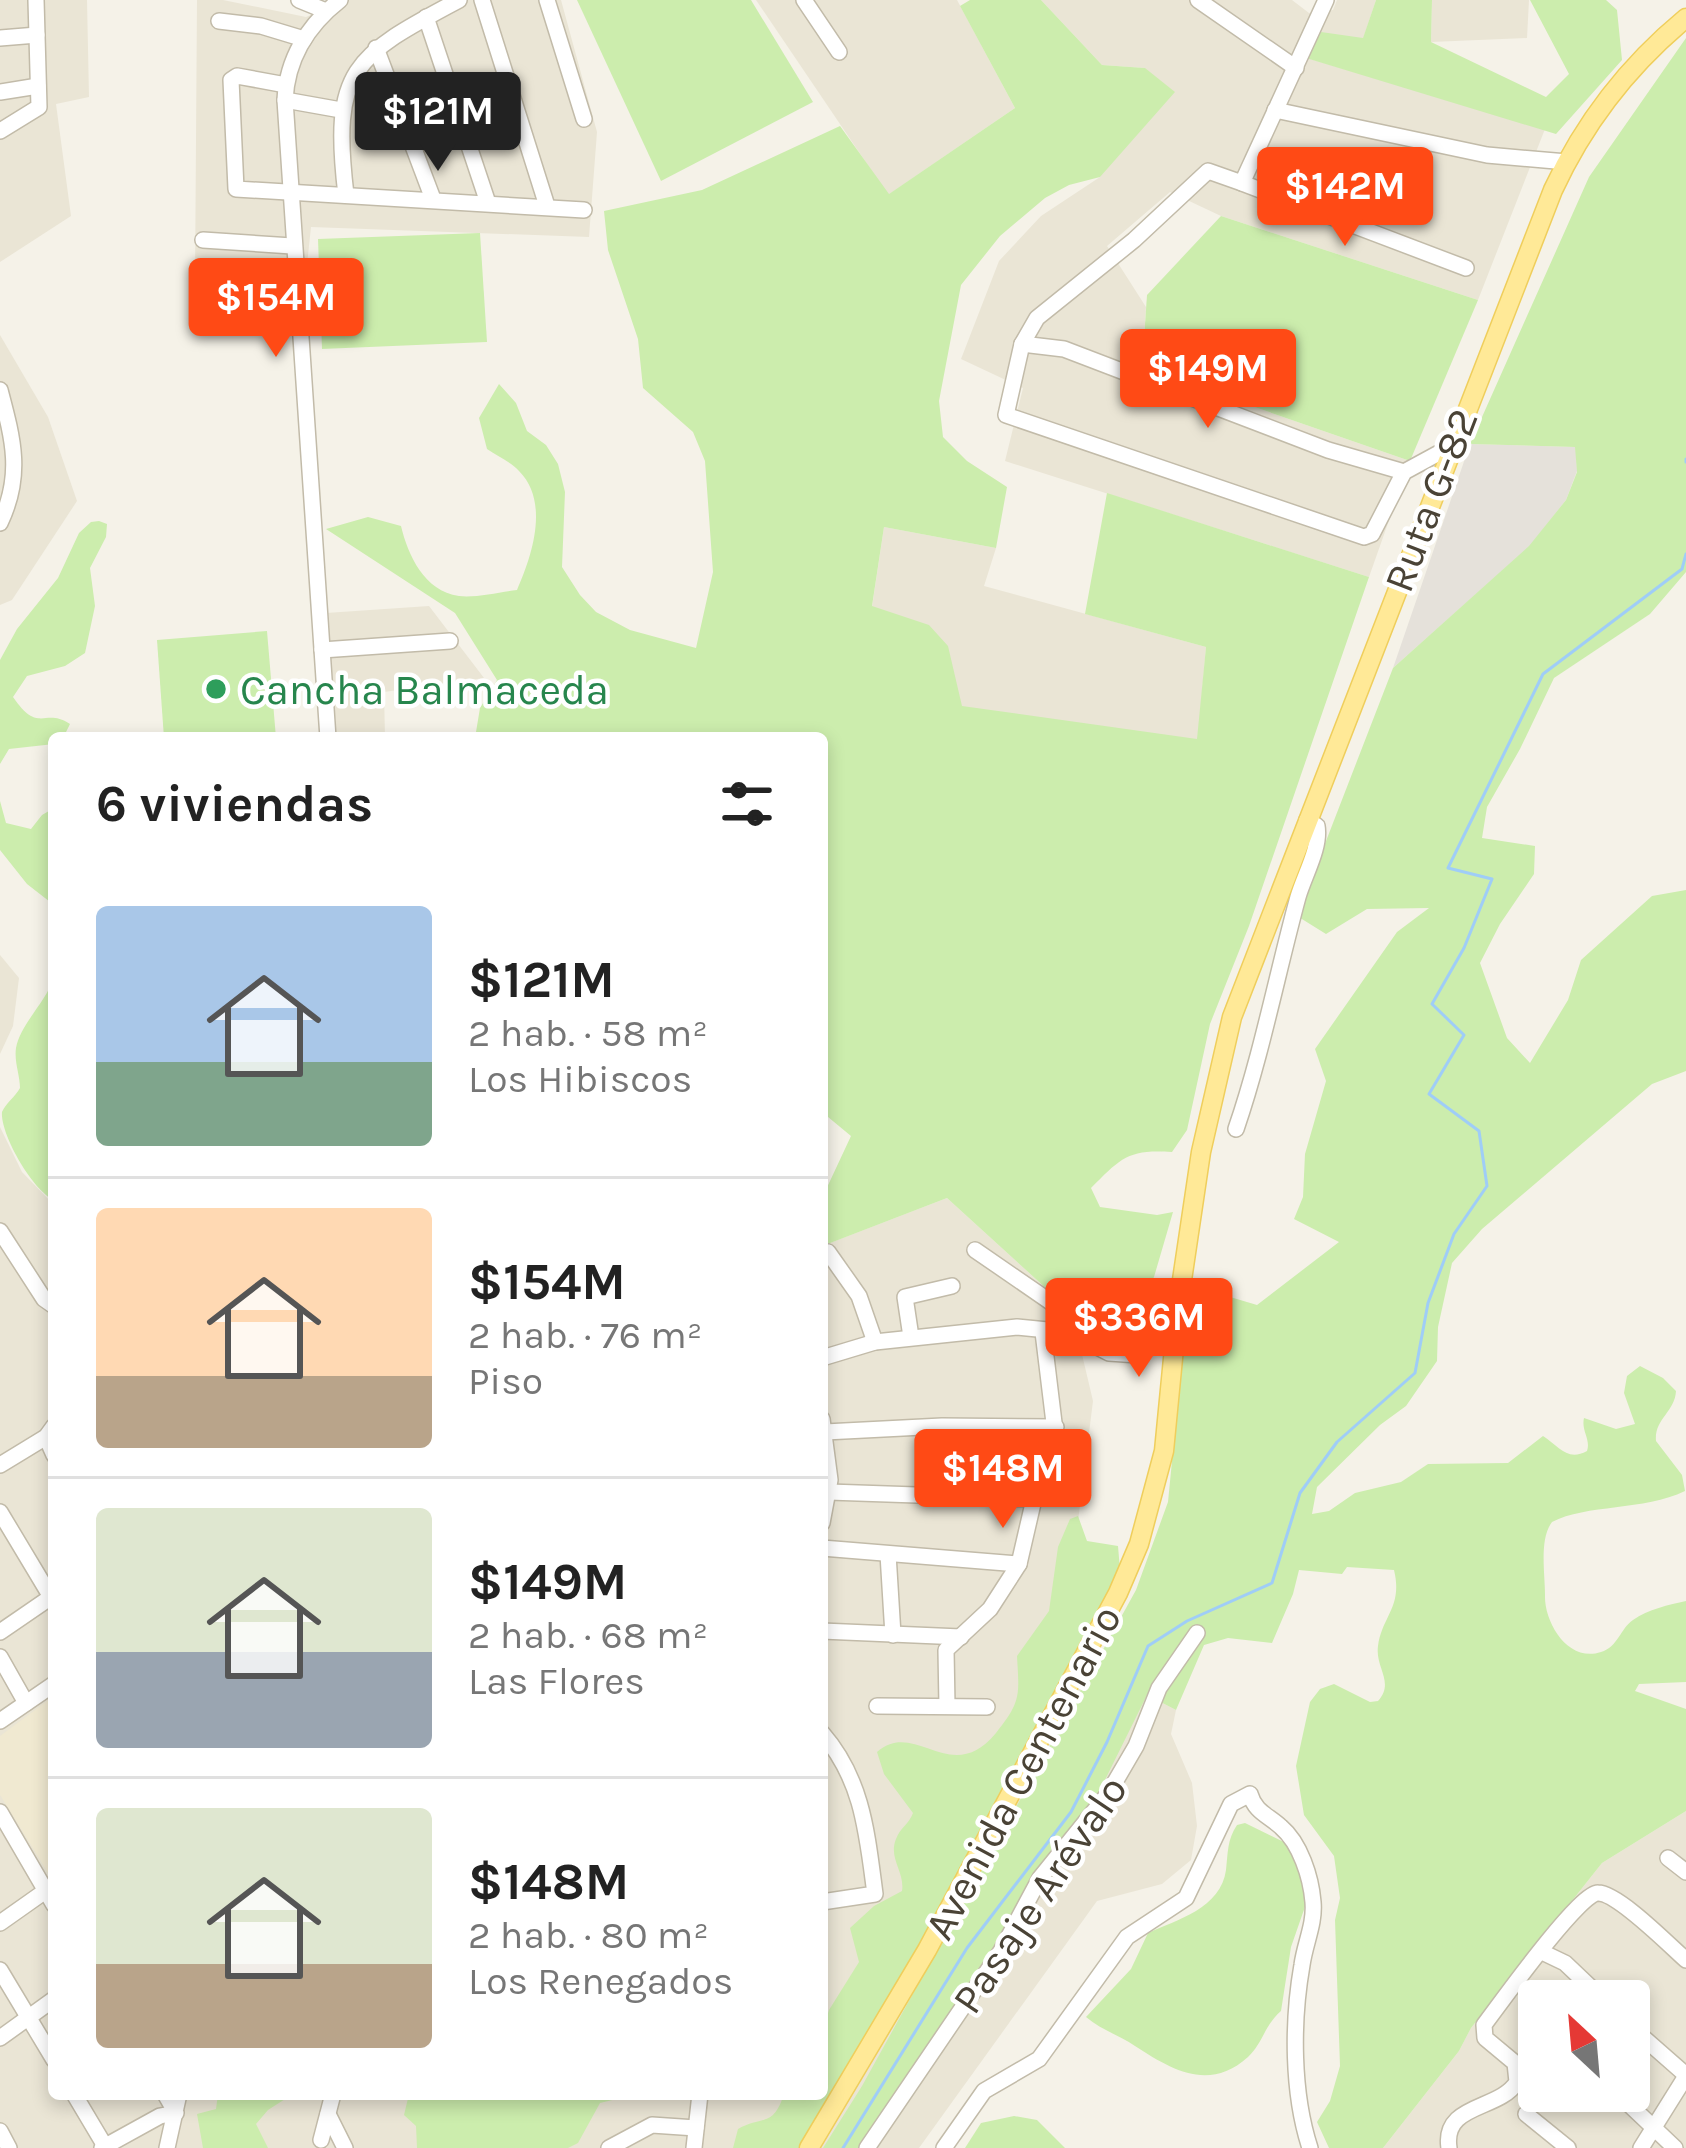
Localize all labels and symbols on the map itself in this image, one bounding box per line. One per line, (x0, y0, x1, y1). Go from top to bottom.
pin: $121M (354, 72, 522, 174)
pin: $142M (1261, 147, 1429, 249)
pin: $154M (192, 258, 360, 360)
pin: $149M (1124, 329, 1292, 431)
street label: Ruta G-82 (1373, 402, 1489, 599)
place label: Cancha Balmaceda (240, 665, 609, 715)
marker: Cancha Balmaceda (203, 676, 229, 702)
pin: $336M (1055, 1278, 1223, 1380)
pin: $148M (919, 1429, 1087, 1531)
street label: Avenida Centenario (914, 1597, 1132, 1948)
street label: Pasaje Arévalo (942, 1766, 1138, 2023)
north arrow (1518, 1980, 1650, 2112)

